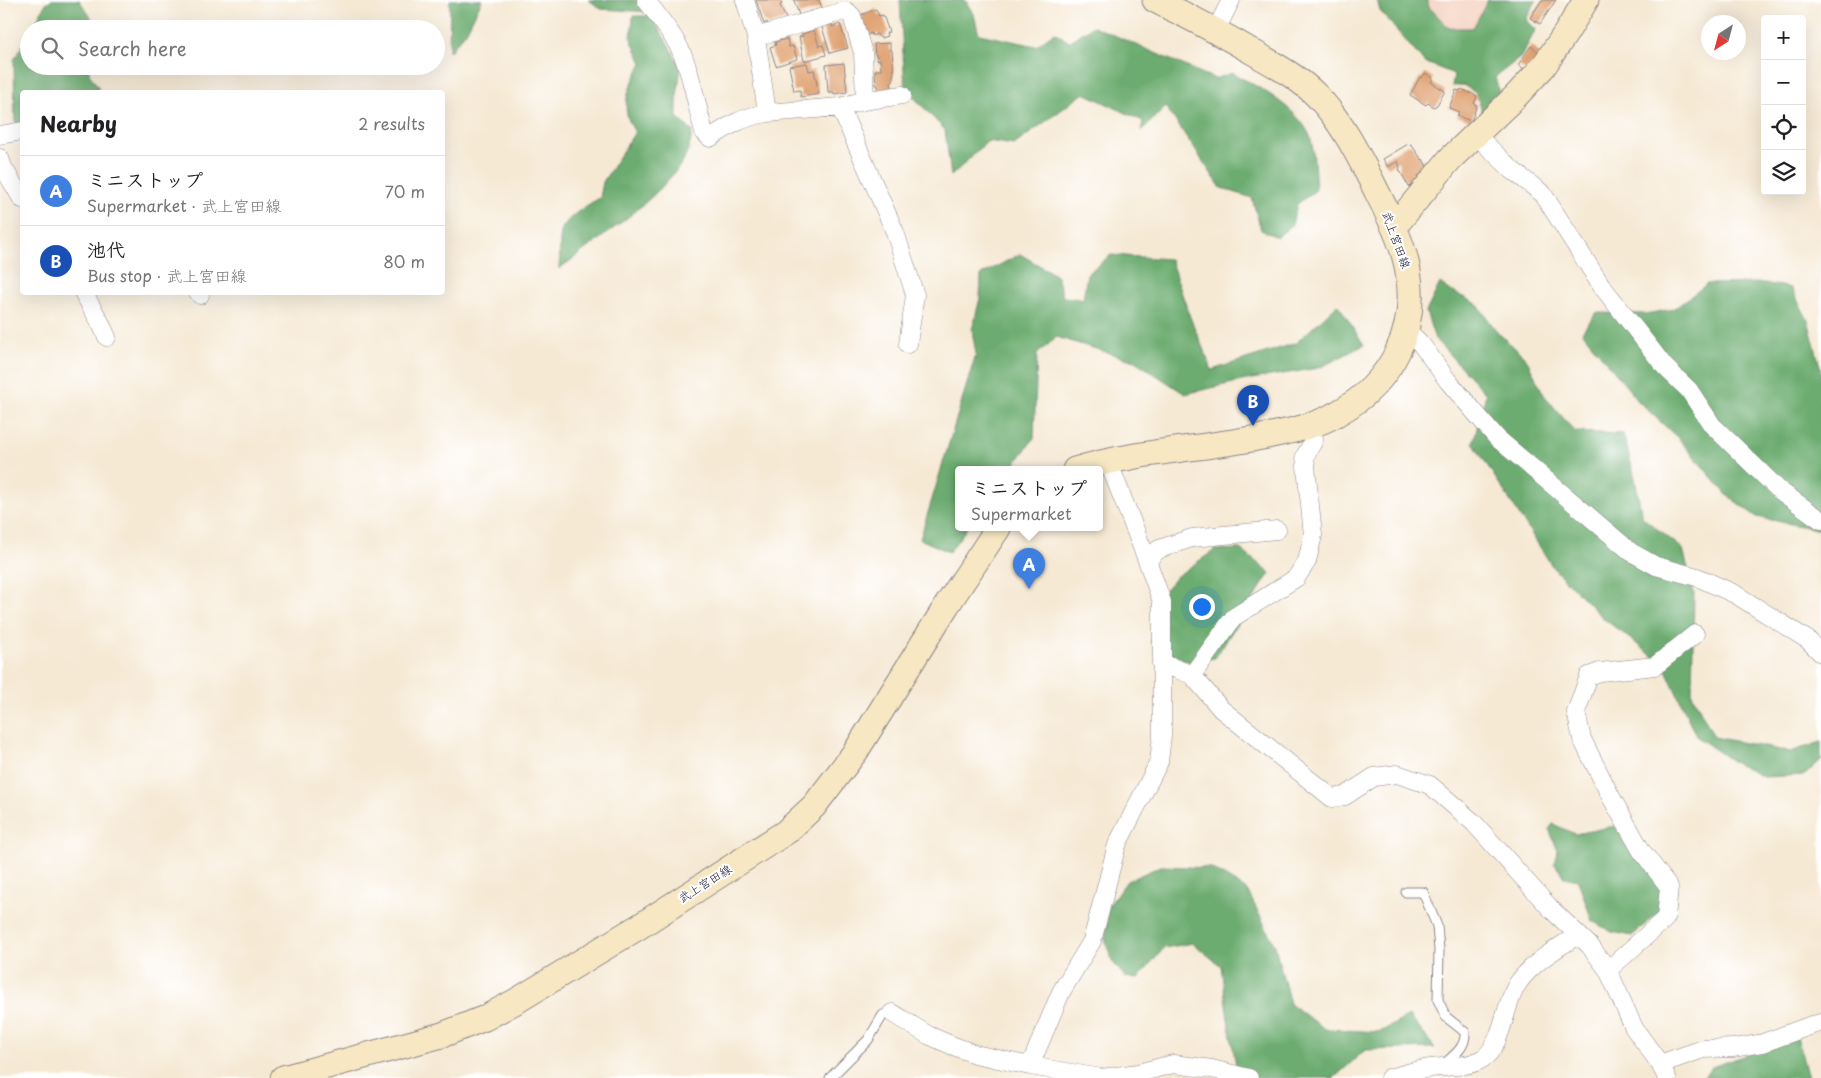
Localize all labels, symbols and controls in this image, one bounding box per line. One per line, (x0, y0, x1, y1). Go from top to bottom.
north arrow (1701, 15, 1746, 60)
map controls (1761, 15, 1806, 195)
button: + (1761, 15, 1806, 60)
search box (20, 20, 445, 75)
icon: search (38, 34, 66, 62)
text: Search here (78, 34, 187, 62)
button: − (1761, 60, 1806, 105)
button: locate (1761, 105, 1806, 150)
text: Nearby (40, 107, 117, 139)
text: 2 results (358, 111, 425, 135)
button: layers (1761, 150, 1806, 195)
text: ミニストップ (87, 165, 203, 193)
text: A (50, 179, 62, 203)
text: 70 m (385, 179, 425, 203)
text: Supermarket · 武上宮田線 (87, 193, 281, 217)
street label: 武上宮田線 (1378, 208, 1416, 271)
text: 池代 (87, 235, 125, 263)
text: B (51, 249, 61, 273)
text: 80 m (383, 249, 425, 273)
text: Bus stop · 武上宮田線 (87, 263, 247, 287)
pin: B (1237, 385, 1269, 426)
popup (955, 466, 1103, 531)
text: ミニストップ (971, 473, 1087, 501)
text: Supermarket (971, 501, 1071, 525)
pin: A (1013, 548, 1045, 589)
your location (1189, 594, 1215, 620)
street label: 武上宮田線 (674, 860, 735, 907)

